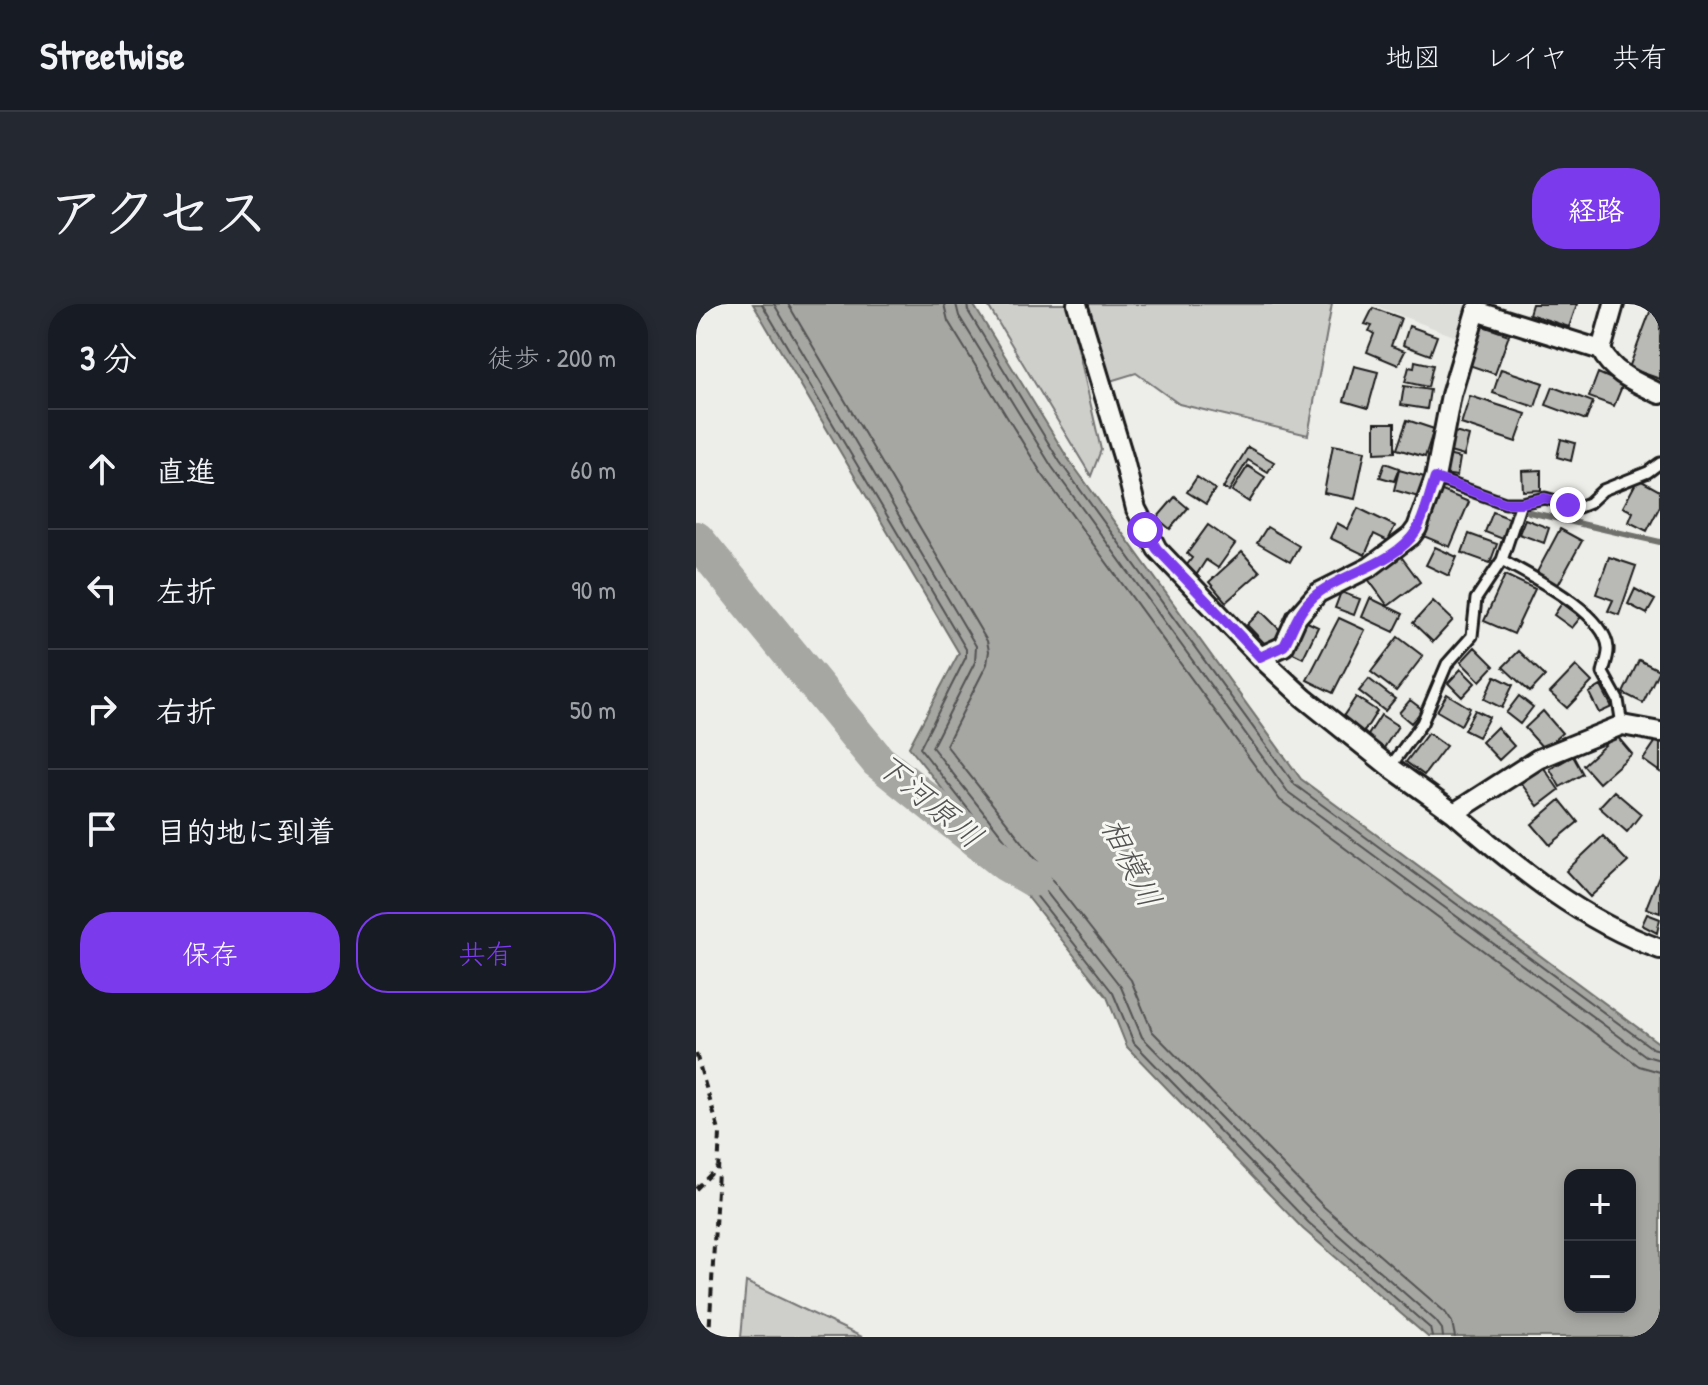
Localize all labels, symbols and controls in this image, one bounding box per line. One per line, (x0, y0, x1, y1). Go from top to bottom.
text: Streetwise (40, 29, 184, 81)
text: 地図 (1385, 38, 1441, 76)
text: レイヤ (1485, 38, 1568, 76)
text: 共有 (1612, 38, 1668, 76)
button: 経路 (1532, 168, 1660, 249)
text: アクセス (48, 174, 269, 249)
text: 3 分 (80, 335, 137, 381)
text: 徒歩 · 200 m (488, 340, 616, 375)
icon: ahead (80, 447, 124, 491)
text: 直進 (156, 451, 216, 491)
text: 60 m (570, 452, 616, 487)
route end (1550, 487, 1586, 523)
route start (1127, 512, 1163, 548)
icon: left (80, 567, 124, 611)
text: 左折 (156, 571, 216, 611)
text: 90 m (571, 572, 616, 607)
icon: right (80, 687, 124, 731)
text: 右折 (156, 691, 216, 731)
text: 50 m (570, 692, 616, 727)
water label: 下河原川 (867, 742, 993, 858)
icon: arrive (80, 807, 124, 851)
water label: 相模川 (1092, 809, 1172, 915)
text: 目的地に到着 (156, 811, 336, 851)
button: 保存 (80, 912, 340, 993)
button: 共有 (356, 912, 616, 993)
map controls (1564, 1169, 1636, 1313)
button: + (1564, 1169, 1636, 1241)
button: − (1564, 1241, 1636, 1313)

